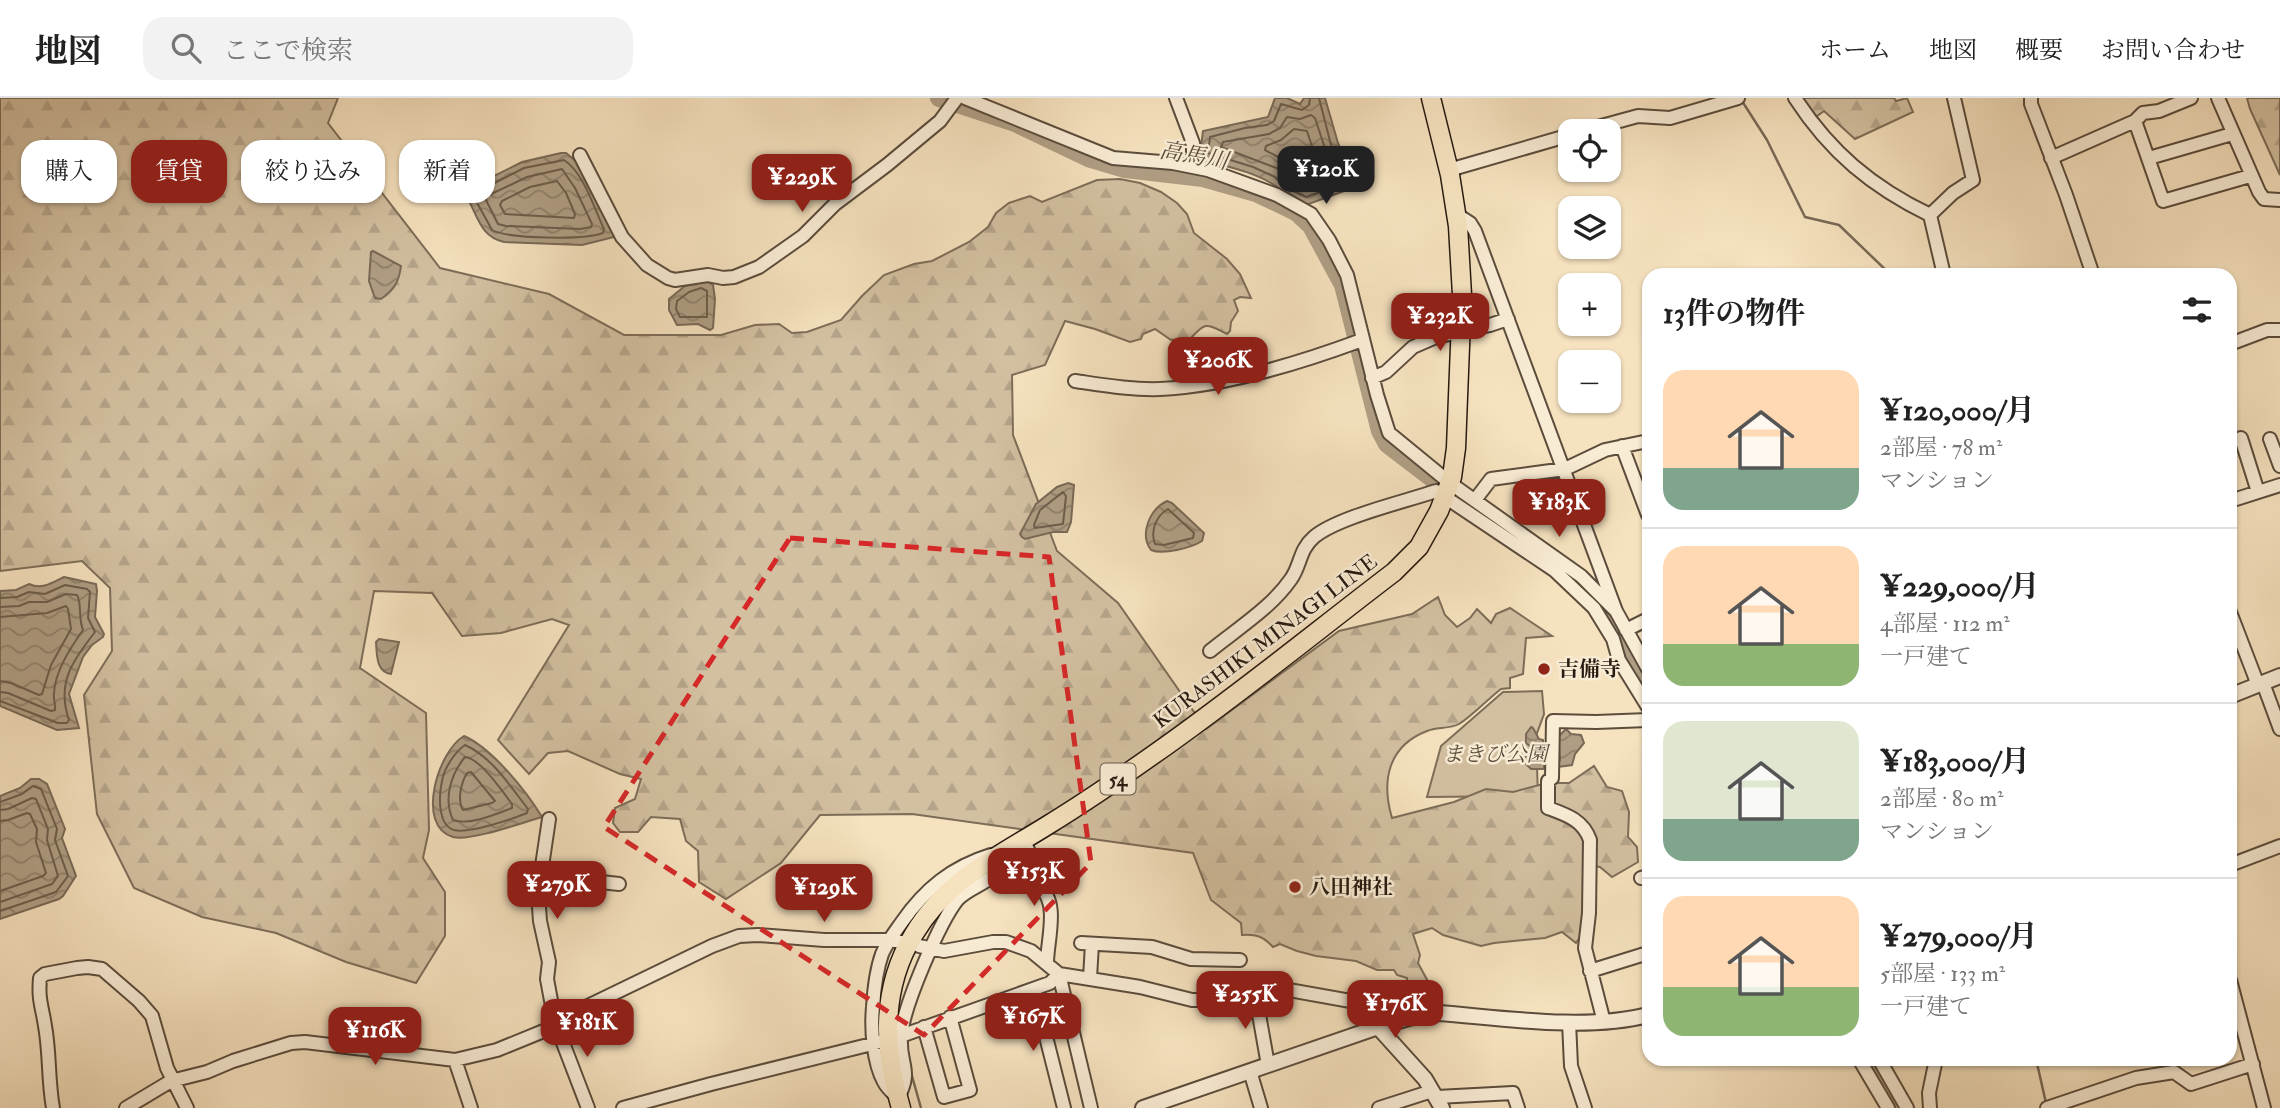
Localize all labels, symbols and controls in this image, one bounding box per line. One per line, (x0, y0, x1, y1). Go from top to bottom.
search box (143, 17, 633, 80)
icon: search (167, 29, 205, 67)
text: 地図 (35, 31, 101, 72)
text: ここで検索 (223, 35, 353, 67)
text: ホーム (1819, 35, 1891, 66)
text: 地図 (1929, 35, 1977, 66)
text: 概要 (2015, 35, 2063, 66)
text: お問い合わせ (2101, 35, 2245, 66)
map controls (1558, 119, 1621, 413)
button: locate (1558, 119, 1621, 182)
water label: 高馬川 (1157, 135, 1233, 176)
chip: 購入 (21, 140, 117, 203)
chip: 賃貸 (131, 140, 227, 203)
chip: 絞り込み (241, 140, 385, 203)
chip: 新着 (399, 140, 495, 203)
pin: ¥120K (1277, 146, 1375, 206)
text: ¥120K (1293, 154, 1359, 183)
pin: ¥229K (753, 155, 851, 214)
text: ¥229K (768, 162, 836, 191)
button: layers (1558, 196, 1621, 259)
button: + (1558, 273, 1621, 336)
icon: filters (2178, 291, 2216, 329)
pin: ¥232K (1391, 294, 1489, 353)
text: 13件の物件 (1663, 295, 1805, 332)
text: ¥232K (1407, 301, 1473, 330)
pin: ¥206K (1169, 338, 1267, 397)
text: ¥206K (1184, 345, 1252, 374)
button: − (1558, 350, 1621, 413)
text: ¥120,000/月 (1880, 392, 2035, 429)
icon: home (1719, 398, 1803, 482)
text: 2部屋 · 78 m² (1880, 433, 2002, 462)
text: マンション (1880, 466, 1994, 495)
pin: ¥183K (1510, 480, 1608, 539)
text: ¥183K (1528, 487, 1590, 516)
street label: KURASHIKI MINAGI LINE (1148, 548, 1383, 735)
text: ¥229,000/月 (1880, 568, 2039, 605)
icon: home (1719, 574, 1803, 658)
text: 4部屋 · 112 m² (1880, 609, 2010, 638)
text: 一戸建て (1880, 642, 1972, 671)
place label: 吉備寺 (1558, 656, 1621, 683)
marker: 吉備寺 (1536, 661, 1552, 677)
park label: まきび公園 (1443, 741, 1550, 768)
text: ¥183,000/月 (1880, 743, 2030, 780)
icon: home (1719, 749, 1803, 833)
road number: 54 (1100, 764, 1136, 794)
text: 2部屋 · 80 m² (1880, 784, 2004, 813)
text: マンション (1880, 817, 1994, 846)
pin: ¥153K (985, 848, 1083, 908)
text: ¥153K (1004, 856, 1064, 885)
pin: ¥279K (508, 862, 606, 921)
pin: ¥129K (775, 864, 873, 924)
text: ¥279K (523, 869, 591, 898)
text: ¥129K (791, 872, 857, 901)
place label: 八田神社 (1309, 874, 1393, 901)
marker: 八田神社 (1287, 879, 1303, 895)
text: ¥279,000/月 (1880, 918, 2038, 955)
icon: home (1719, 924, 1803, 1008)
text: 5部屋 · 133 m² (1880, 959, 2005, 988)
pin: ¥255K (1196, 972, 1294, 1031)
text: ¥255K (1212, 979, 1278, 1008)
pin: ¥176K (1346, 981, 1444, 1040)
text: ¥176K (1363, 988, 1427, 1017)
text: 一戸建て (1880, 992, 1972, 1021)
pin: ¥167K (984, 993, 1082, 1053)
pin: ¥181K (538, 1000, 636, 1059)
text: ¥167K (1001, 1001, 1065, 1030)
pin: ¥116K (326, 1007, 424, 1067)
text: ¥181K (557, 1007, 617, 1036)
text: ¥116K (344, 1015, 406, 1044)

